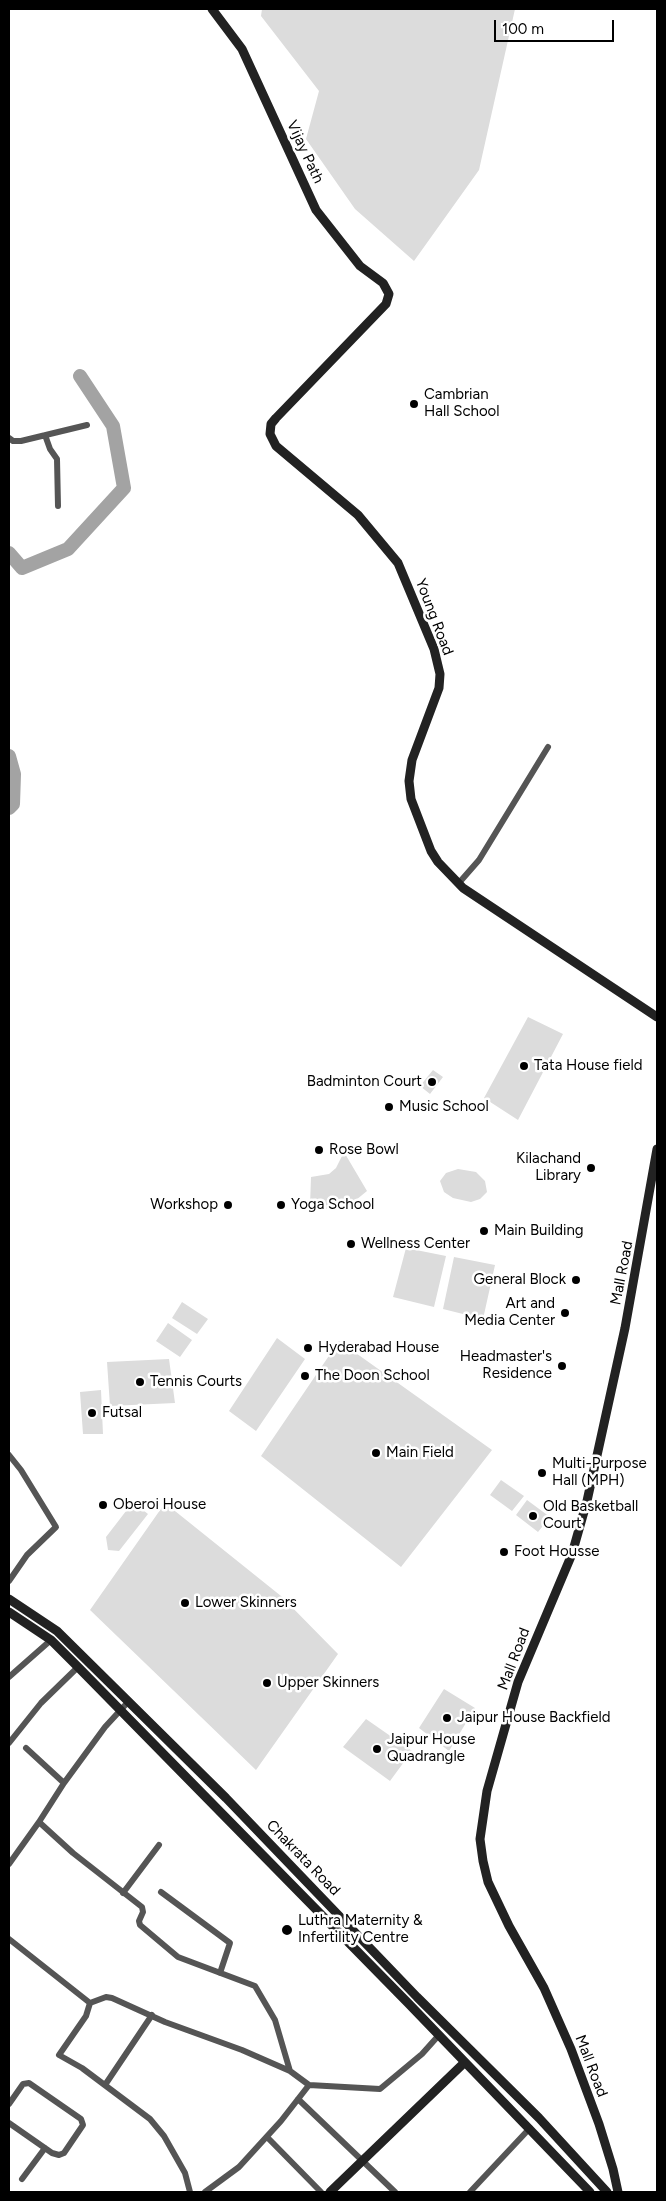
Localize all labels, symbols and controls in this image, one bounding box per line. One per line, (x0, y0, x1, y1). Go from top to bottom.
scale bar (496, 10, 616, 42)
text: 100 m (502, 20, 544, 38)
street label: Vijay Path (283, 118, 327, 186)
place label: Cambrian Hall School (424, 386, 500, 421)
marker: Cambrian Hall School (408, 398, 420, 410)
street label: Young Road (411, 576, 457, 658)
place label: Tata House field (534, 1057, 643, 1075)
marker: Tata House field (518, 1060, 530, 1072)
place label: Badminton Court (307, 1073, 422, 1091)
marker: Badminton Court (426, 1076, 438, 1088)
place label: Music School (399, 1098, 489, 1116)
marker: Music School (383, 1101, 395, 1113)
place label: Rose Bowl (329, 1141, 399, 1159)
marker: Rose Bowl (313, 1144, 325, 1156)
place label: Kilachand Library (516, 1150, 581, 1185)
marker: Kilachand Library (585, 1162, 597, 1174)
place label: Workshop (150, 1196, 218, 1214)
place label: Yoga School (291, 1196, 374, 1214)
marker: Workshop (222, 1199, 234, 1211)
marker: Yoga School (275, 1199, 287, 1211)
place label: Main Building (494, 1222, 584, 1240)
marker: Main Building (478, 1225, 490, 1237)
place label: Wellness Center (361, 1235, 470, 1253)
marker: Wellness Center (345, 1238, 357, 1250)
street label: Mall Road (607, 1239, 637, 1307)
place label: General Block (474, 1271, 566, 1289)
marker: General Block (570, 1274, 582, 1286)
place label: Art and Media Center (464, 1295, 555, 1330)
marker: Art and Media Center (559, 1307, 571, 1319)
place label: Hyderabad House (318, 1339, 439, 1357)
marker: Hyderabad House (302, 1342, 314, 1354)
place label: Headmaster's Residence (460, 1348, 552, 1383)
marker: Headmaster's Residence (556, 1360, 568, 1372)
place label: The Doon School (315, 1367, 430, 1385)
marker: The Doon School (299, 1370, 311, 1382)
place label: Tennis Courts (150, 1373, 242, 1391)
marker: Tennis Courts (134, 1376, 146, 1388)
place label: Futsal (102, 1404, 142, 1422)
marker: Futsal (86, 1407, 98, 1419)
place label: Main Field (386, 1444, 454, 1462)
marker: Main Field (370, 1447, 382, 1459)
place label: Multi-Purpose Hall (MPH) (552, 1455, 647, 1490)
marker: Multi-Purpose Hall (MPH) (536, 1467, 548, 1479)
place label: Oberoi House (113, 1496, 206, 1514)
place label: Old Basketball Court (543, 1498, 638, 1533)
marker: Oberoi House (97, 1499, 109, 1511)
marker: Old Basketball Court (527, 1510, 539, 1522)
place label: Foot Housse (514, 1543, 599, 1561)
marker: Foot Housse (498, 1546, 510, 1558)
place label: Lower Skinners (195, 1594, 297, 1612)
marker: Lower Skinners (179, 1597, 191, 1609)
street label: Mall Road (494, 1625, 534, 1693)
place label: Upper Skinners (277, 1674, 379, 1692)
marker: Upper Skinners (261, 1677, 273, 1689)
place label: Jaipur House Backfield (457, 1709, 611, 1727)
marker: Jaipur House Backfield (441, 1712, 453, 1724)
place label: Jaipur House Quadrangle (387, 1731, 475, 1766)
marker: Jaipur House Quadrangle (371, 1743, 383, 1755)
street label: Chakrata Road (262, 1816, 344, 1900)
place label: Luthra Maternity & Infertility Centre (298, 1912, 423, 1947)
marker: Luthra Maternity & Infertility Centre (280, 1923, 294, 1937)
street label: Mall Road (571, 2032, 611, 2100)

